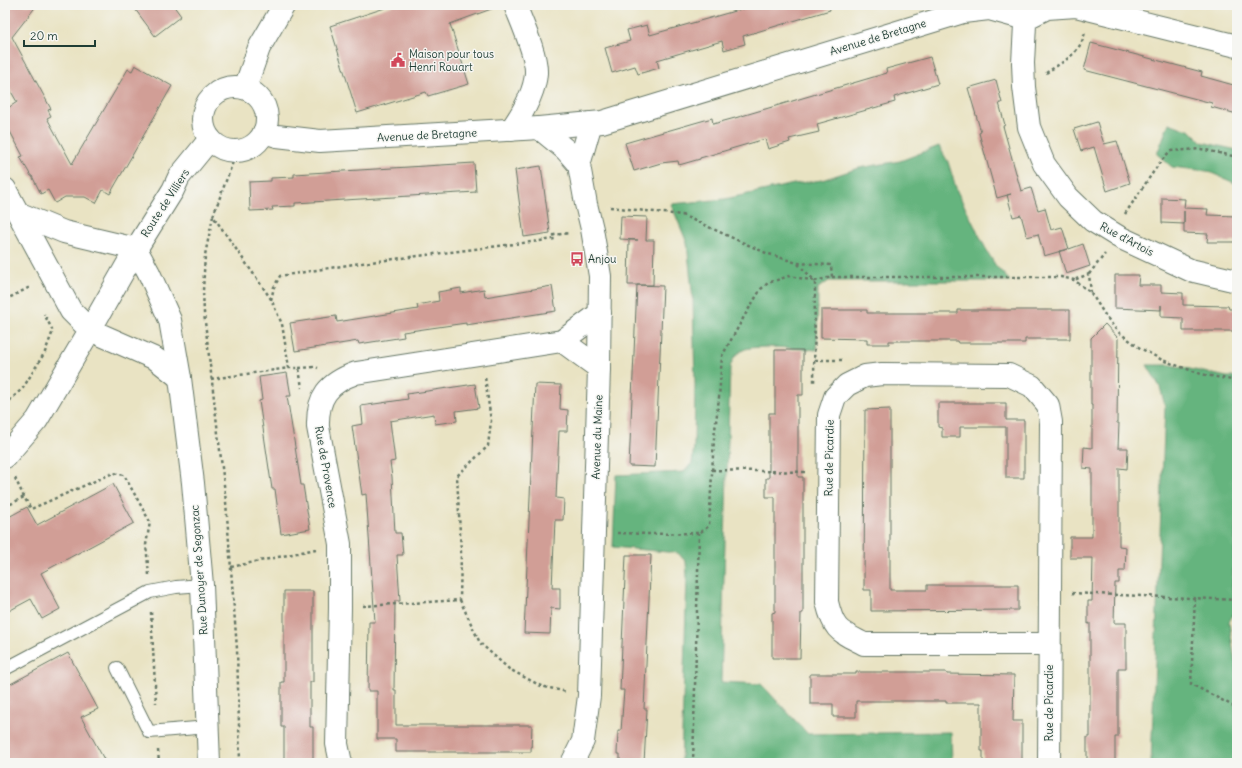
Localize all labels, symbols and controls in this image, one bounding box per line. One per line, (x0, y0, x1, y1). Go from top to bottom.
street label: Avenue de Bretagne (828, 16, 928, 58)
scale bar (24, 22, 95, 48)
text: 20 m (30, 28, 58, 43)
place label: Maison pour tous Henri Rouart (409, 47, 494, 74)
public building icon: Maison pour tous Henri Rouart (390, 52, 406, 68)
street label: Avenue de Bretagne (377, 125, 477, 145)
street label: Route de Villiers (138, 166, 192, 240)
street label: Rue d'Artois (1098, 219, 1156, 259)
bus stop icon: Anjou (569, 251, 585, 267)
place label: Anjou (588, 252, 617, 266)
street label: Avenue du Maine (589, 394, 605, 480)
street label: Rue de Picardie (821, 419, 837, 497)
street label: Rue de Provence (312, 425, 340, 509)
street label: Rue Dunoyer de Segonzac (187, 504, 211, 636)
street label: Rue de Picardie (1042, 664, 1056, 741)

